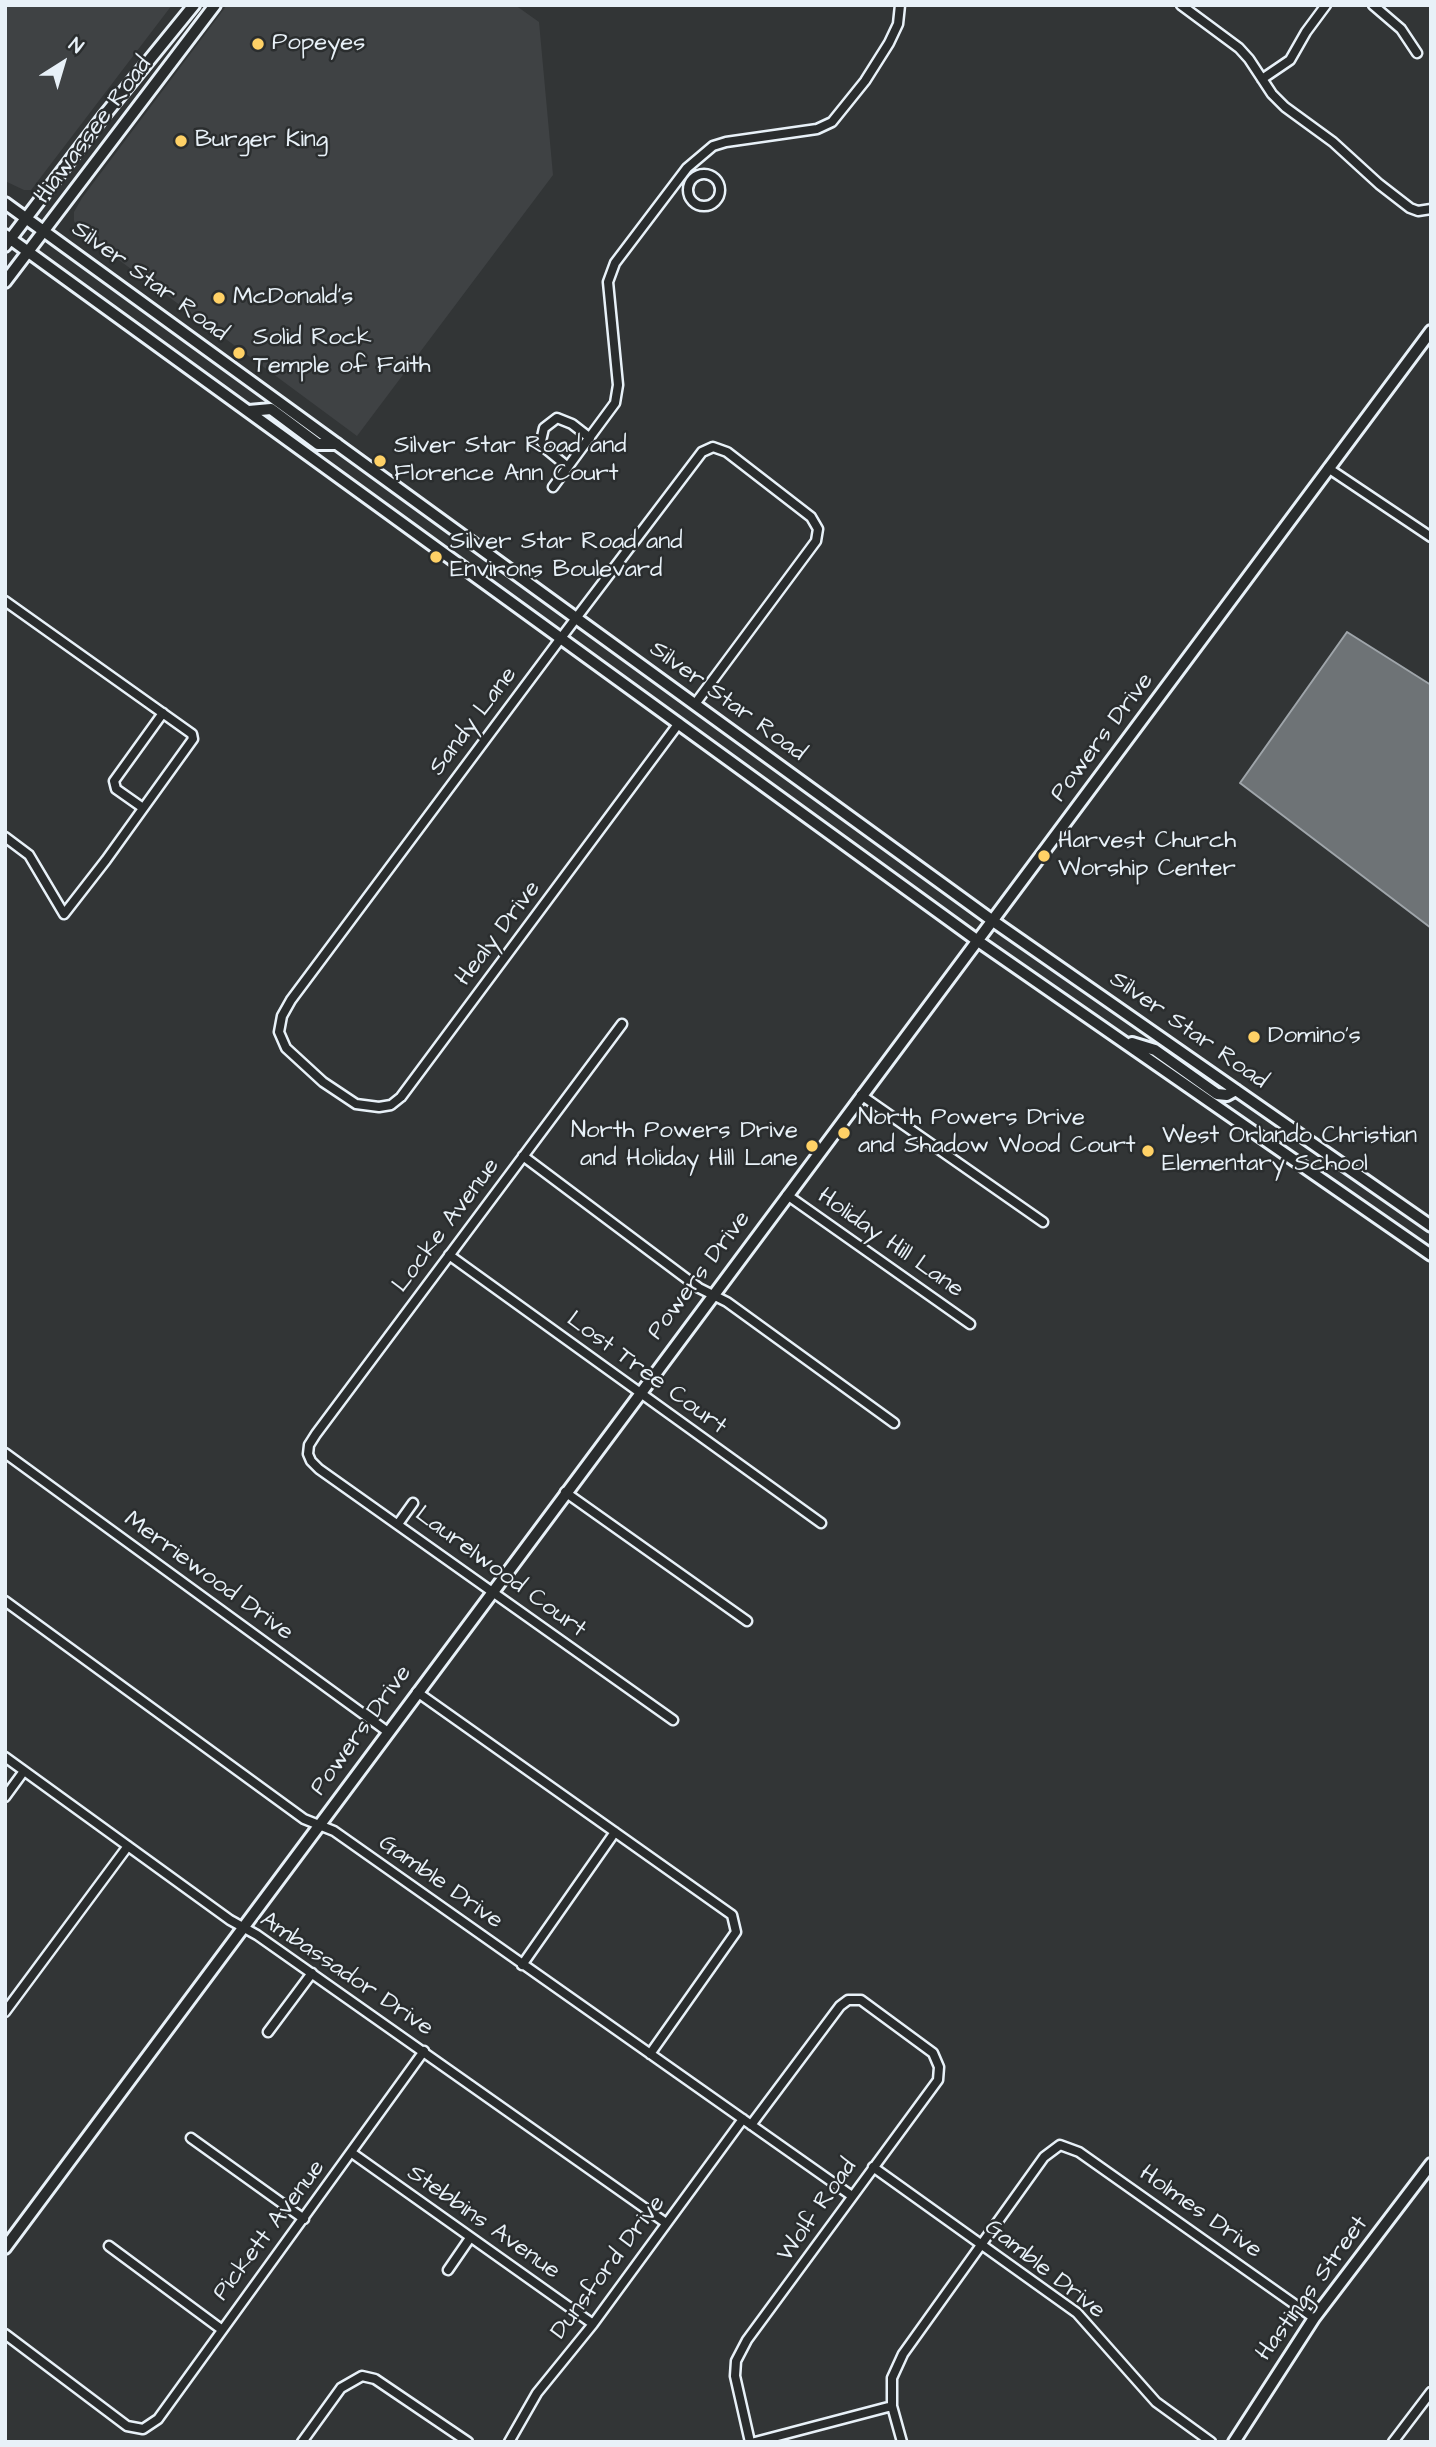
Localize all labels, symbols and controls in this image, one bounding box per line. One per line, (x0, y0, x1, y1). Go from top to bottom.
north arrow (28, 28, 98, 98)
place label: Popeyes (272, 30, 365, 58)
text: N (63, 31, 89, 60)
marker: Popeyes (250, 36, 266, 52)
street label: Hiawassee Road (29, 52, 159, 210)
place label: Burger King (195, 127, 328, 155)
marker: Burger King (173, 133, 189, 149)
street label: Silver Star Road (65, 216, 233, 348)
place label: McDonald's (233, 284, 353, 312)
marker: McDonald's (211, 290, 227, 306)
place label: Solid Rock Temple of Faith (253, 325, 431, 381)
marker: Solid Rock Temple of Faith (231, 345, 247, 361)
place label: Silver Star Road and Florence Ann Court (394, 433, 627, 489)
marker: Silver Star Road and Florence Ann Court (372, 453, 388, 469)
place label: Silver Star Road and Environs Boulevard (450, 529, 683, 585)
marker: Silver Star Road and Environs Boulevard (428, 549, 444, 565)
street label: Silver Star Road (643, 636, 811, 768)
street label: Sandy Lane (424, 662, 524, 782)
street label: Powers Drive (1045, 668, 1161, 808)
place label: Harvest Church Worship Center (1058, 828, 1236, 884)
marker: Harvest Church Worship Center (1036, 848, 1052, 864)
street label: Healy Drive (450, 876, 548, 992)
street label: Silver Star Road (1103, 966, 1273, 1096)
place label: Domino's (1268, 1023, 1361, 1051)
marker: Domino's (1246, 1029, 1262, 1045)
place label: North Powers Drive and Shadow Wood Court (858, 1105, 1136, 1161)
place label: North Powers Drive and Holiday Hill Lane (571, 1118, 798, 1174)
place label: West Orlando Christian Elementary School (1162, 1123, 1417, 1179)
marker: North Powers Drive and Shadow Wood Court (836, 1125, 852, 1141)
marker: North Powers Drive and Holiday Hill Lane (804, 1138, 820, 1154)
marker: West Orlando Christian Elementary School (1140, 1143, 1156, 1159)
street label: Locke Avenue (387, 1153, 507, 1299)
street label: Holiday Hill Lane (811, 1183, 969, 1305)
street label: Powers Drive (642, 1206, 758, 1346)
street label: Lost Tree Court (560, 1306, 732, 1442)
street label: Laurelwood Court (409, 1501, 591, 1645)
street label: Merriewood Drive (118, 1506, 298, 1648)
street label: Powers Drive (305, 1660, 419, 1802)
street label: Gamble Drive (372, 1830, 508, 1936)
street label: Ambassador Drive (254, 1906, 438, 2044)
street label: Wolf Road (772, 2154, 864, 2268)
street label: Pickett Avenue (208, 2155, 332, 2307)
street label: Stebbins Avenue (401, 2159, 565, 2287)
street label: Holmes Drive (1133, 2160, 1267, 2266)
street label: Dunsford Drive (546, 2190, 672, 2346)
street label: Hastings Street (1251, 2211, 1375, 2367)
street label: Gamble Drive (978, 2214, 1110, 2326)

